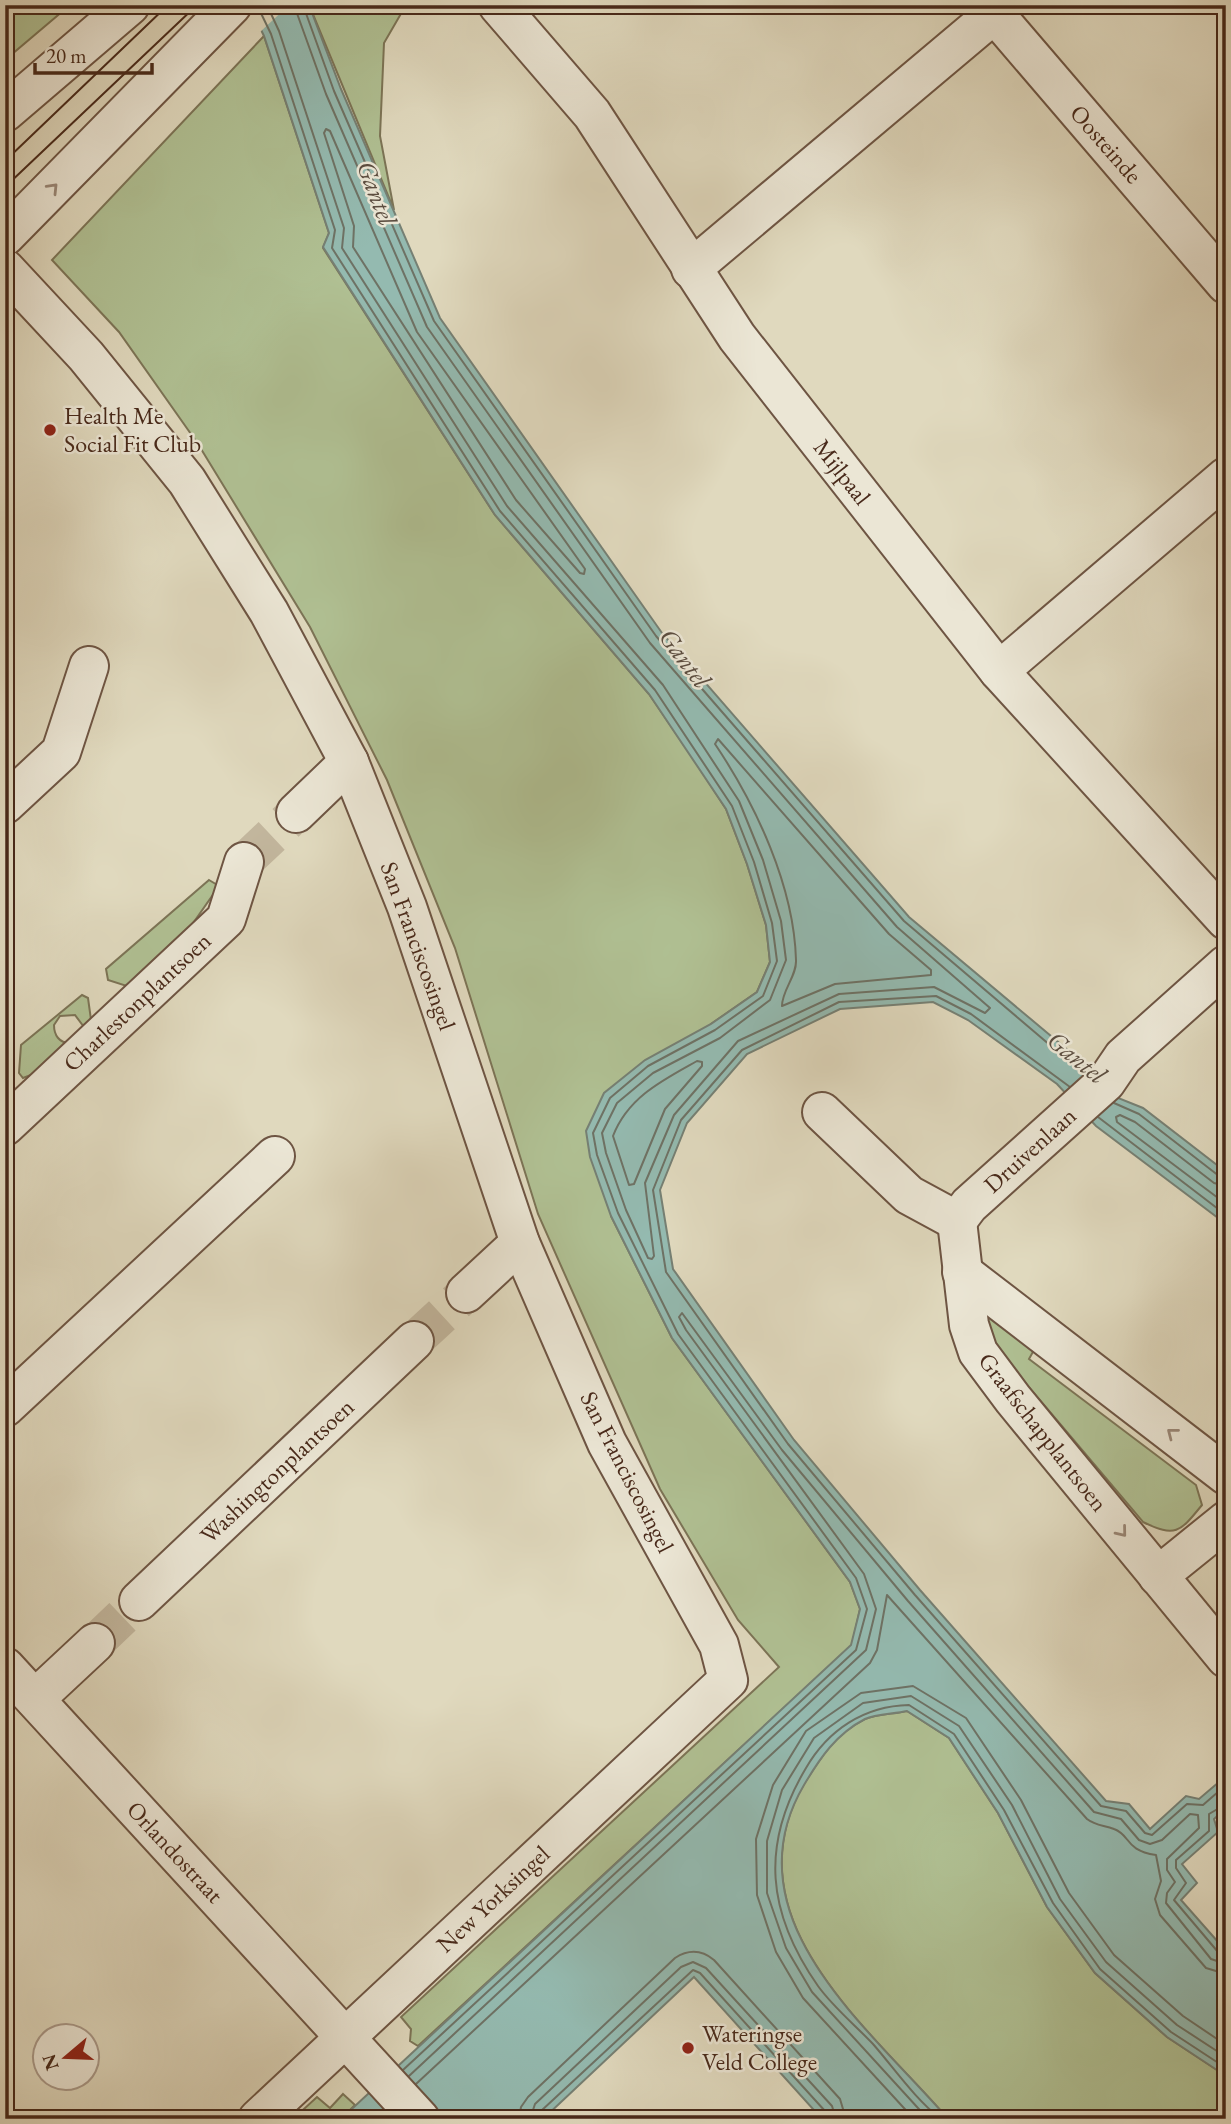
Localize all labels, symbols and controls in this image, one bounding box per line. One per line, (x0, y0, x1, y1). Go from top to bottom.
scale bar (35, 32, 152, 76)
text: 20 m (46, 42, 87, 69)
street label: Oosteinde (1064, 98, 1149, 190)
water label: Gantel (349, 156, 405, 231)
one-way arrow (45, 183, 58, 196)
place label: Health Me Social Fit Club (64, 400, 201, 459)
marker: Health Me Social Fit Club (42, 422, 58, 438)
street label: Mijlpaal (807, 432, 878, 511)
water label: Gantel (651, 621, 719, 695)
street label: San Franciscosingel (374, 857, 463, 1035)
street label: Charlestonplantsoen (56, 925, 217, 1078)
water label: Gantel (1040, 1023, 1114, 1092)
street label: Druivenlaan (977, 1100, 1083, 1199)
street label: Graafschapplantsoen (972, 1346, 1115, 1518)
street label: San Franciscosingel (573, 1386, 682, 1558)
street label: Washingtonplantsoen (193, 1391, 360, 1550)
one-way arrow (1167, 1429, 1179, 1441)
one-way arrow (1114, 1524, 1127, 1537)
street label: Orlandostraat (120, 1794, 231, 1910)
street label: New Yorksingel (429, 1838, 556, 1959)
place label: Wateringse Veld College (702, 2018, 817, 2077)
north arrow (32, 2022, 102, 2092)
marker: Wateringse Veld College (680, 2040, 696, 2056)
text: N (36, 2050, 65, 2074)

